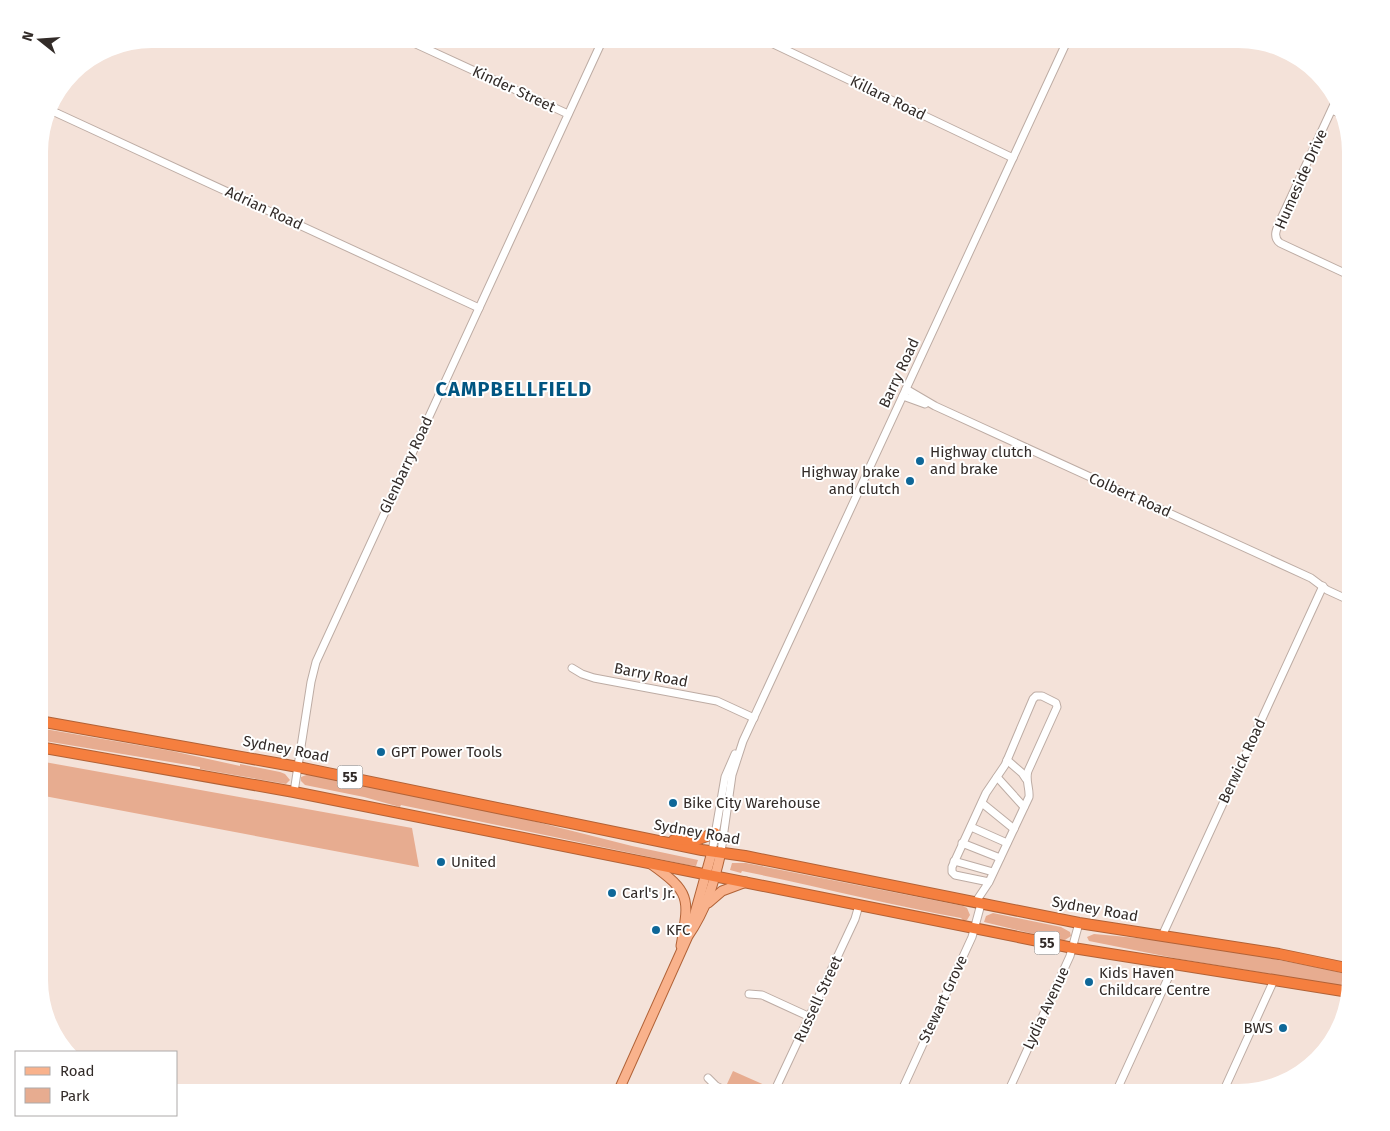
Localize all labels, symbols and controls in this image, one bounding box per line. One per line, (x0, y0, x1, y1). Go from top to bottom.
north arrow (15, 15, 65, 65)
text: N (19, 29, 38, 43)
street label: Kinder Street (470, 62, 559, 116)
street label: Killara Road (847, 72, 929, 124)
street label: Humeside Drive (1271, 126, 1331, 232)
street label: Adrian Road (223, 182, 305, 234)
street label: Barry Road (875, 335, 923, 411)
district label: CAMPBELLFIELD (436, 377, 592, 401)
street label: Glenbarry Road (376, 414, 436, 516)
place label: Highway clutch and brake (930, 443, 1032, 478)
marker: Highway clutch and brake (914, 455, 926, 467)
place label: Highway brake and clutch (801, 463, 900, 498)
street label: Colbert Road (1086, 469, 1174, 521)
marker: Highway brake and clutch (904, 475, 916, 487)
street label: Barry Road (613, 659, 689, 691)
street label: Berwick Road (1215, 716, 1269, 806)
street label: Sydney Road (241, 732, 331, 766)
place label: GPT Power Tools (391, 743, 502, 761)
marker: GPT Power Tools (375, 746, 387, 758)
road number: 55 (338, 766, 362, 789)
place label: Bike City Warehouse (683, 794, 820, 812)
marker: Bike City Warehouse (667, 797, 679, 809)
street label: Sydney Road (653, 816, 741, 848)
place label: United (451, 853, 496, 871)
marker: United (435, 856, 447, 868)
place label: Carl's Jr. (622, 884, 675, 902)
marker: Carl's Jr. (606, 887, 618, 899)
street label: Sydney Road (1051, 893, 1139, 925)
place label: KFC (666, 921, 691, 939)
marker: KFC (650, 924, 662, 936)
road number: 55 (1034, 931, 1060, 954)
street label: Russell Street (790, 952, 846, 1045)
street label: Stewart Grove (915, 952, 971, 1046)
street label: Lydia Avenue (1019, 964, 1073, 1052)
place label: Kids Haven Childcare Centre (1099, 964, 1210, 999)
marker: Kids Haven Childcare Centre (1083, 976, 1095, 988)
place label: BWS (1244, 1019, 1273, 1037)
marker: BWS (1277, 1022, 1289, 1034)
legend (15, 1051, 178, 1116)
text: Road (60, 1062, 95, 1080)
text: Park (60, 1087, 90, 1105)

